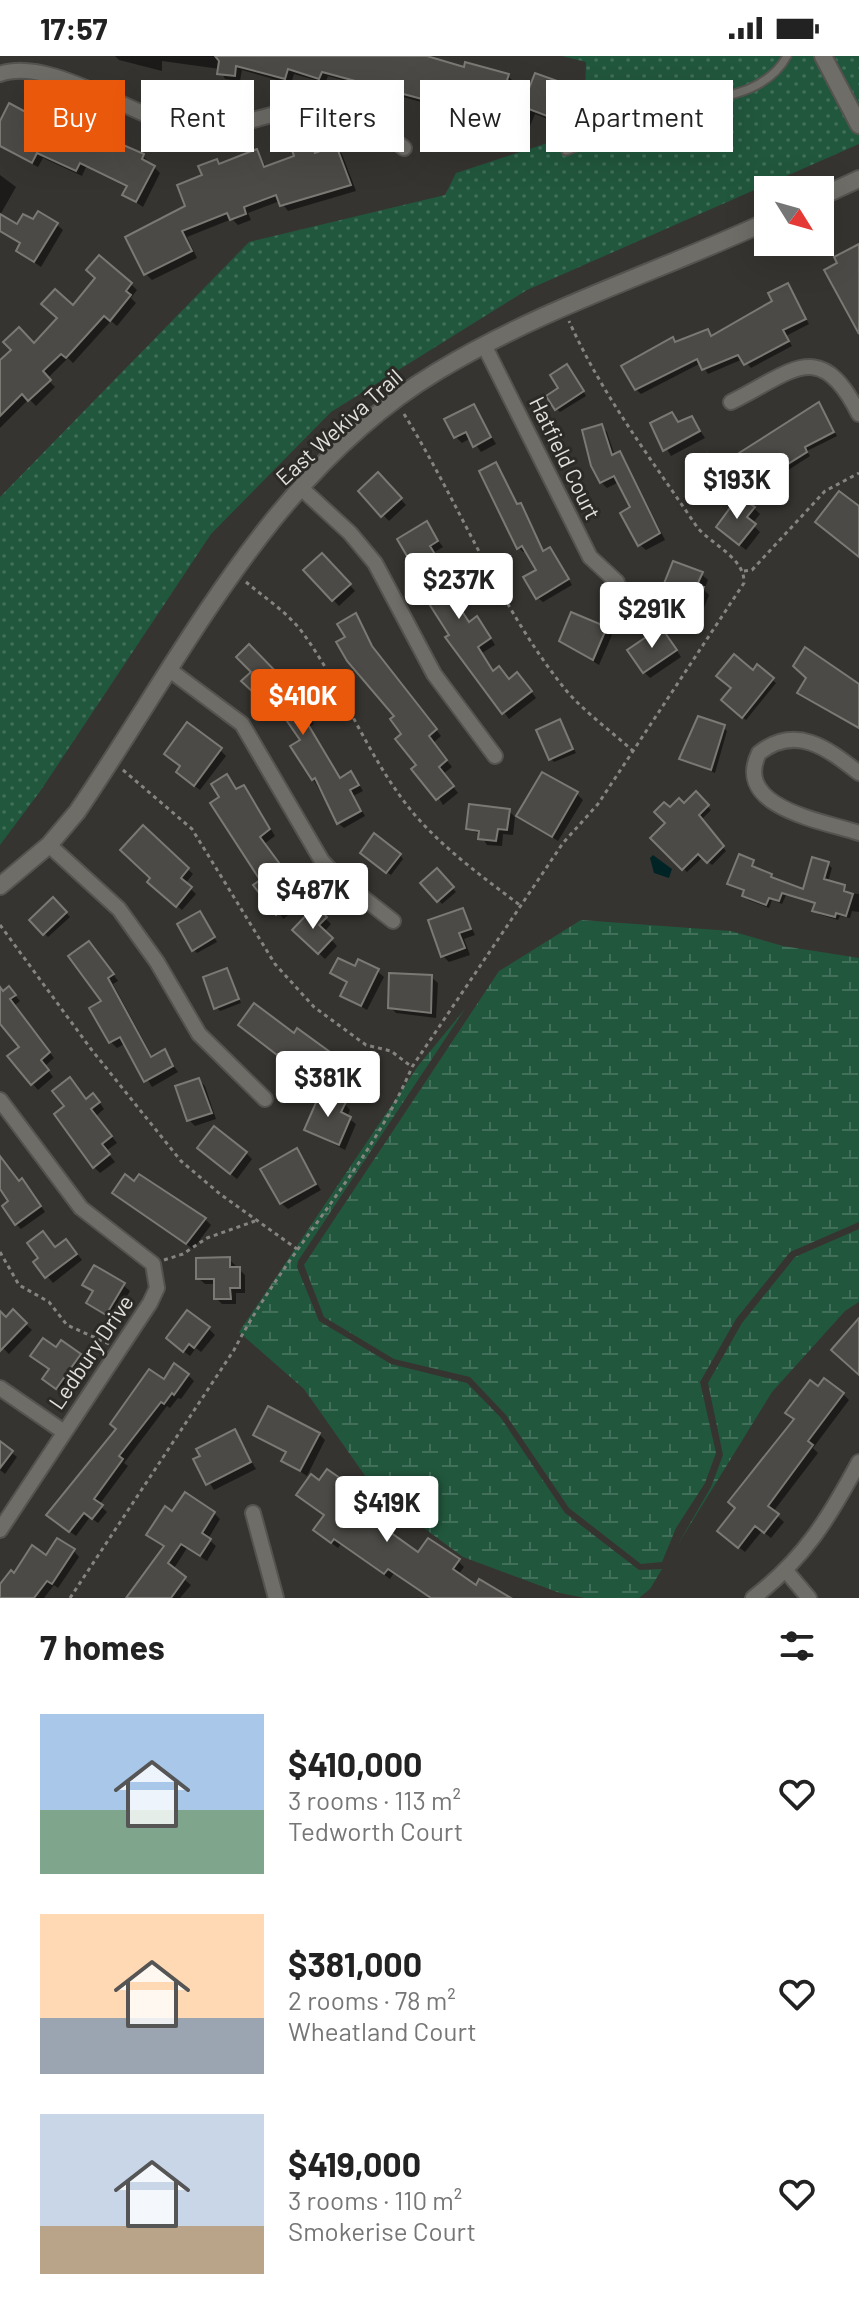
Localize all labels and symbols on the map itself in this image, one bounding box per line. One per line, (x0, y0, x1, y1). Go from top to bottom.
north arrow (754, 176, 834, 256)
street label: East Wekiva Trail (270, 363, 407, 490)
street label: Hatfield Court (525, 392, 607, 523)
pin: $193K (681, 453, 793, 521)
pin: $237K (403, 553, 515, 621)
pin: $291K (596, 582, 708, 650)
pin: $410K (247, 669, 359, 737)
pin: $487K (257, 863, 369, 931)
pin: $381K (272, 1051, 384, 1119)
street label: Ledbury Drive (42, 1289, 138, 1414)
pin: $419K (331, 1476, 443, 1544)

